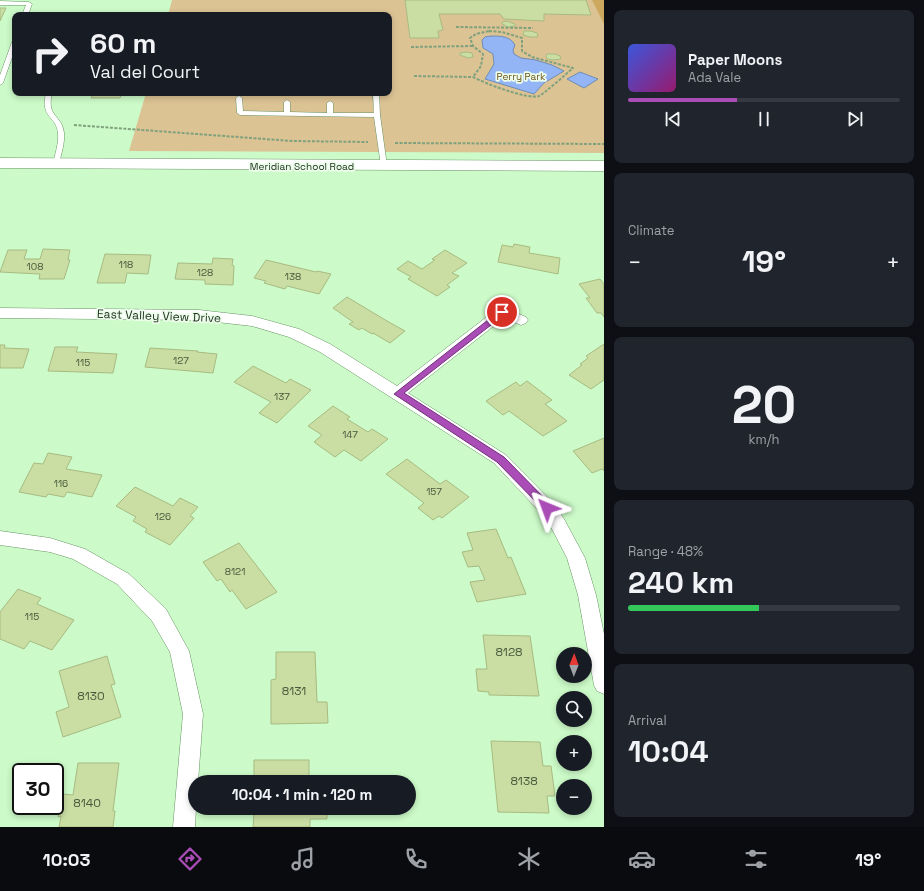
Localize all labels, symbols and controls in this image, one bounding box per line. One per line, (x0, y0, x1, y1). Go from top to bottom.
text: 60 m (90, 25, 156, 61)
icon: right (24, 28, 76, 80)
text: Paper Moons (688, 50, 782, 69)
text: Val del Court (90, 60, 200, 83)
text: Ada Vale (688, 69, 741, 86)
park label: Perry Park (497, 70, 546, 83)
icon: previous (662, 108, 684, 130)
icon: pause (753, 108, 775, 130)
icon: next (844, 108, 866, 130)
street label: Meridian School Road (250, 160, 354, 173)
text: Climate (628, 222, 674, 239)
text: 19° (742, 242, 786, 281)
text: − (628, 248, 642, 276)
text: + (886, 248, 900, 276)
house number: 118 (119, 258, 133, 271)
house number: 108 (27, 260, 43, 273)
house number: 128 (197, 266, 213, 279)
house number: 138 (285, 270, 301, 283)
pin (485, 295, 519, 329)
icon: arrive (491, 301, 513, 323)
street label: East Valley View Drive (97, 306, 221, 326)
house number: 127 (173, 354, 189, 367)
house number: 115 (76, 356, 90, 369)
text: 20 (732, 372, 796, 438)
house number: 137 (274, 390, 290, 403)
house number: 147 (342, 428, 358, 441)
text: km/h (749, 431, 779, 448)
house number: 116 (54, 477, 68, 490)
house number: 157 (426, 485, 442, 498)
position arrow (526, 487, 568, 529)
house number: 126 (155, 510, 171, 523)
text: Range · 48% (628, 543, 703, 560)
text: 240 km (628, 563, 734, 602)
house number: 8121 (225, 565, 245, 578)
house number: 115 (25, 610, 39, 623)
house number: 8128 (495, 644, 523, 660)
north arrow (556, 647, 592, 683)
map controls (556, 647, 592, 815)
house number: 8131 (282, 683, 306, 699)
house number: 8130 (77, 688, 105, 704)
button: search (556, 691, 592, 727)
text: Arrival (628, 712, 667, 729)
text: 10:04 (628, 732, 708, 771)
button: + (556, 735, 592, 771)
speed limit sign: 30 (12, 763, 64, 815)
house number: 8138 (510, 773, 538, 789)
button: − (556, 779, 592, 815)
text: 10:04 · 1 min · 120 m (232, 785, 372, 804)
house number: 8140 (73, 795, 101, 811)
icon: directions (176, 845, 204, 873)
icon: music (289, 845, 317, 873)
icon: phone (402, 845, 430, 873)
icon: climate (515, 845, 543, 873)
icon: car (628, 845, 656, 873)
icon: filters (742, 845, 770, 873)
text: 10:03 (43, 848, 90, 871)
text: 19° (855, 848, 881, 871)

